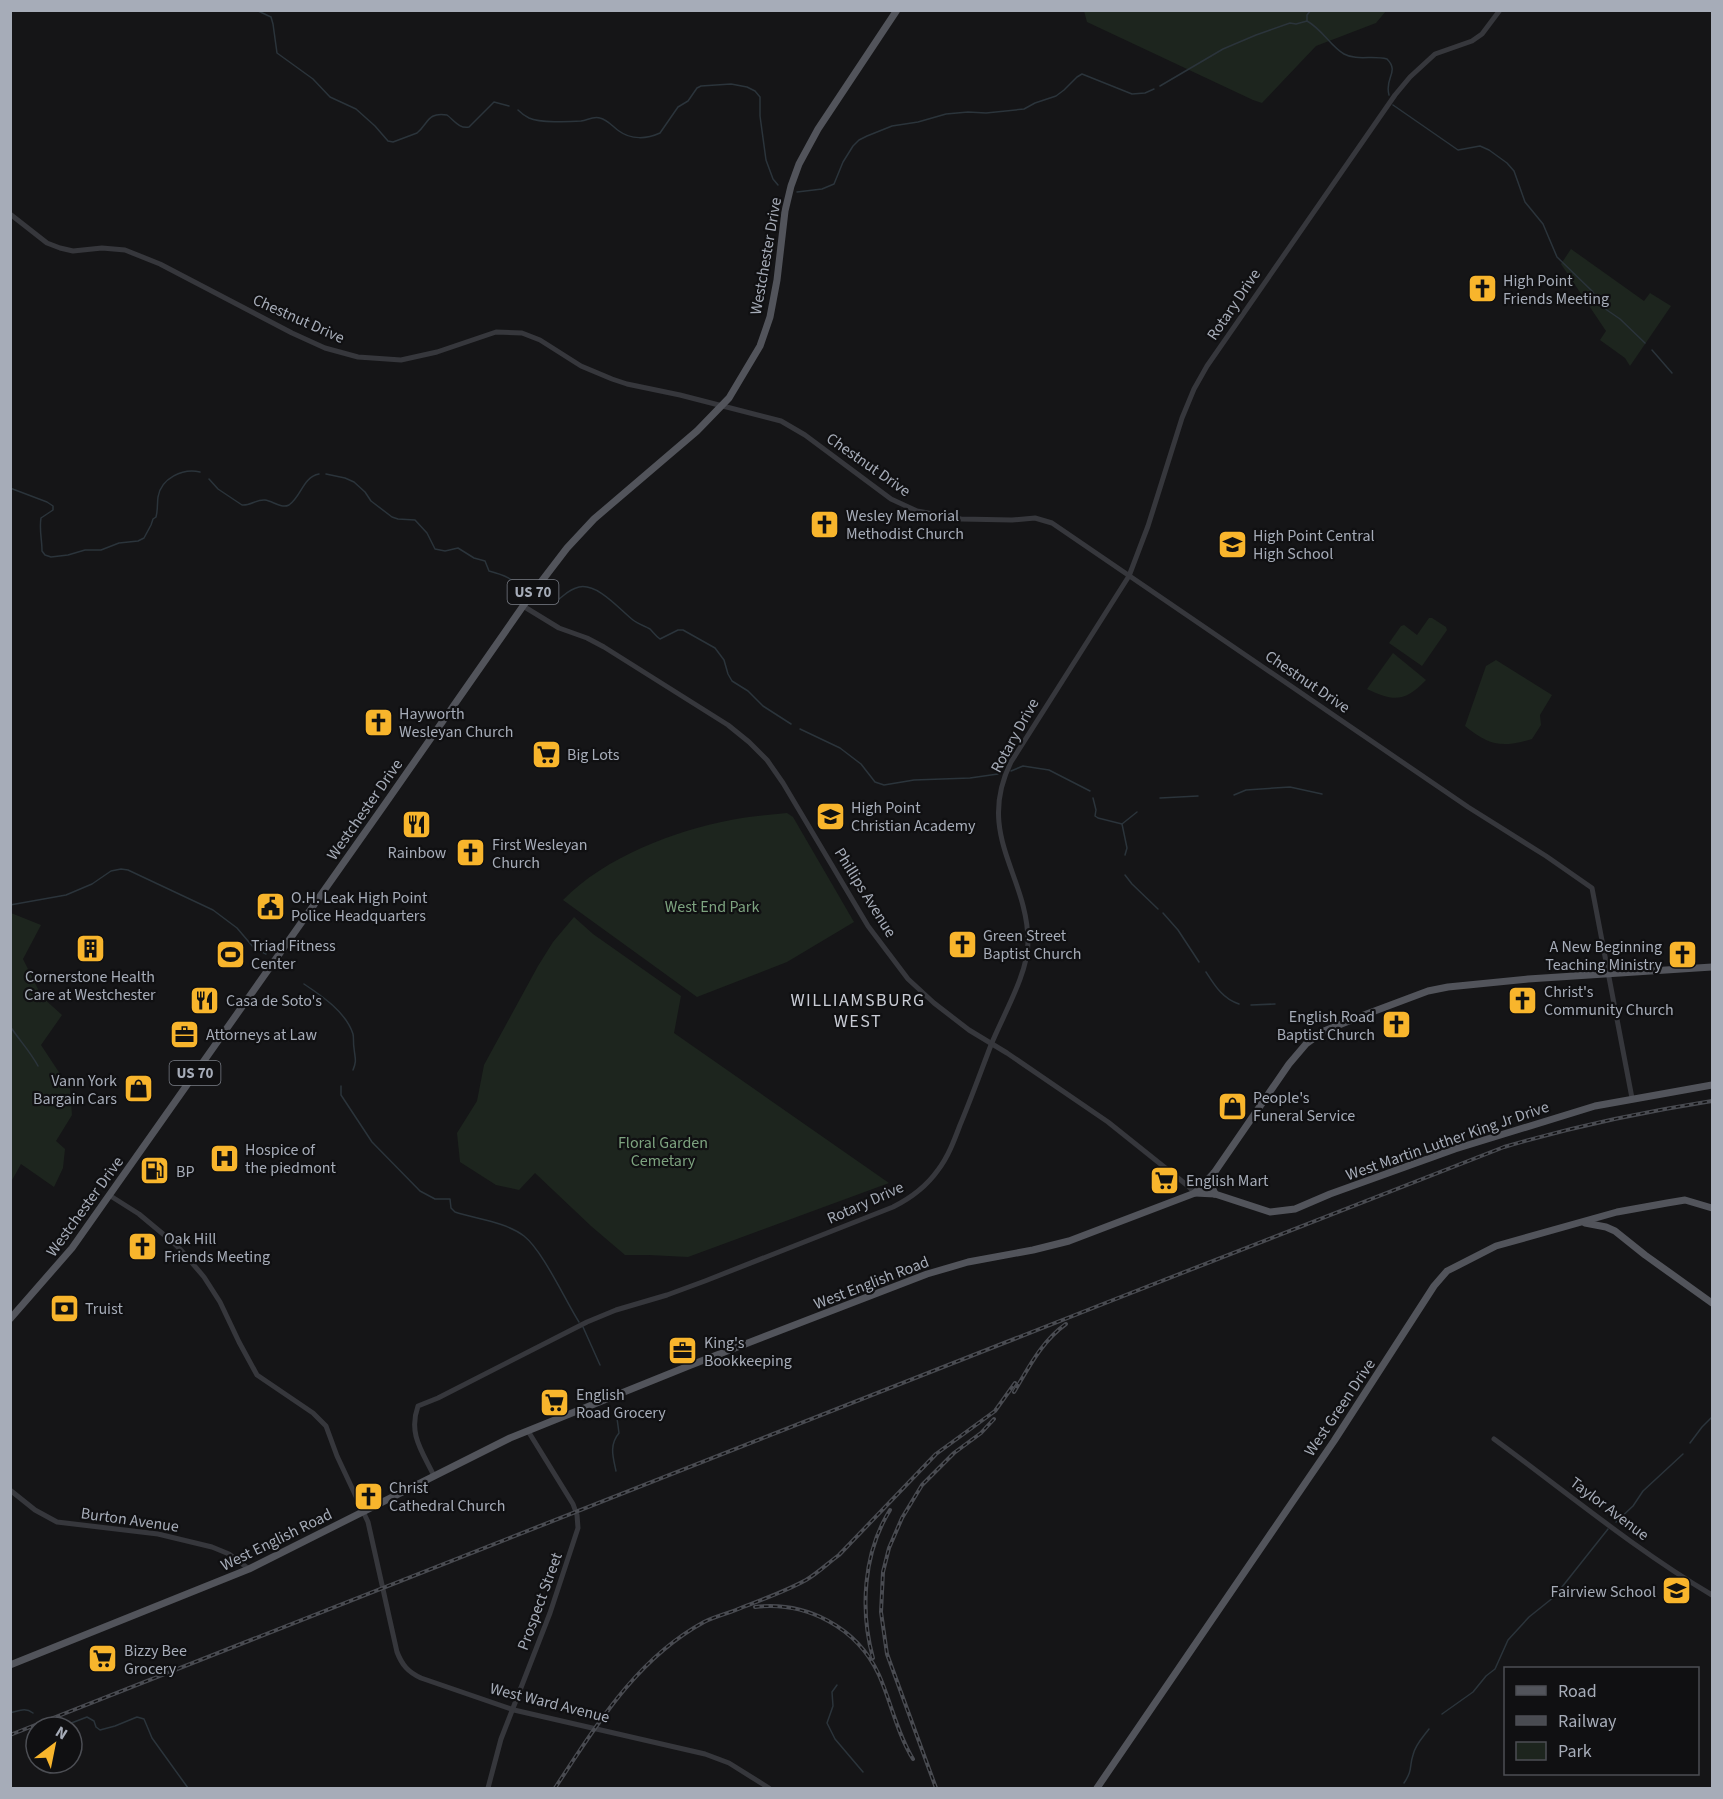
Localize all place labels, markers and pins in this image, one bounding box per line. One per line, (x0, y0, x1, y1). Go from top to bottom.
place label: High Point Friends Meeting (1503, 270, 1609, 310)
church icon: High Point Friends Meeting (1466, 273, 1498, 305)
place label: Wesley Memorial Methodist Church (846, 505, 964, 545)
church icon: Wesley Memorial Methodist Church (809, 508, 841, 540)
place label: High Point Central High School (1253, 525, 1375, 565)
school or university icon: High Point Central High School (1216, 528, 1248, 560)
place label: Hayworth Wesleyan Church (399, 703, 513, 743)
church icon: Hayworth Wesleyan Church (362, 706, 394, 738)
supermarket icon: Big Lots (530, 738, 562, 770)
place label: Big Lots (567, 744, 620, 766)
place label: High Point Christian Academy (851, 797, 976, 837)
school or university icon: High Point Christian Academy (814, 800, 846, 832)
restaurant icon: Rainbow (401, 808, 433, 840)
place label: First Wesleyan Church (492, 834, 588, 874)
church icon: First Wesleyan Church (455, 837, 487, 869)
place label: Rainbow (388, 842, 447, 864)
place label: O.H. Leak High Point Police Headquarters (291, 887, 428, 927)
public building icon: O.H. Leak High Point Police Headquarters (254, 890, 286, 922)
place label: Green Street Baptist Church (983, 925, 1081, 965)
church icon: Green Street Baptist Church (946, 928, 978, 960)
building icon: Cornerstone Health Care at Westchester (74, 932, 106, 964)
place label: Triad Fitness Center (251, 935, 336, 975)
place label: A New Beginning Teaching Ministry (1545, 936, 1663, 976)
sports icon: Triad Fitness Center (214, 938, 246, 970)
church icon: A New Beginning Teaching Ministry (1667, 939, 1699, 971)
place label: Cornerstone Health Care at Westchester (24, 966, 156, 1006)
place label: Christ's Community Church (1544, 981, 1674, 1021)
restaurant icon: Casa de Soto's (189, 984, 221, 1016)
church icon: Christ's Community Church (1507, 984, 1539, 1016)
place label: Casa de Soto's (226, 990, 322, 1012)
place label: English Road Baptist Church (1277, 1006, 1375, 1046)
church icon: English Road Baptist Church (1380, 1009, 1412, 1041)
office icon: Attorneys at Law (169, 1018, 201, 1050)
place label: Attorneys at Law (206, 1024, 317, 1046)
place label: Vann York Bargain Cars (33, 1070, 117, 1110)
shop icon: Vann York Bargain Cars (122, 1073, 154, 1105)
place label: People's Funeral Service (1253, 1087, 1355, 1127)
shop icon: People's Funeral Service (1216, 1090, 1248, 1122)
place label: Hospice of the piedmont (245, 1139, 337, 1179)
hospital icon: Hospice of the piedmont (208, 1142, 240, 1174)
fuel station icon: BP (139, 1155, 171, 1187)
place label: BP (176, 1161, 194, 1183)
supermarket icon: English Mart (1149, 1164, 1181, 1196)
place label: English Mart (1186, 1170, 1269, 1192)
place label: Oak Hill Friends Meeting (164, 1228, 270, 1268)
church icon: Oak Hill Friends Meeting (127, 1231, 159, 1263)
bank icon: Truist (48, 1292, 80, 1324)
place label: Truist (85, 1298, 123, 1320)
place label: King's Bookkeeping (704, 1332, 792, 1372)
office icon: King's Bookkeeping (667, 1335, 699, 1367)
place label: English Road Grocery (576, 1384, 666, 1424)
supermarket icon: English Road Grocery (539, 1387, 571, 1419)
place label: Christ Cathedral Church (389, 1477, 505, 1517)
church icon: Christ Cathedral Church (352, 1480, 384, 1512)
school or university icon: Fairview School (1661, 1575, 1693, 1607)
place label: Fairview School (1551, 1581, 1656, 1603)
place label: Bizzy Bee Grocery (124, 1640, 187, 1680)
supermarket icon: Bizzy Bee Grocery (87, 1643, 119, 1675)

